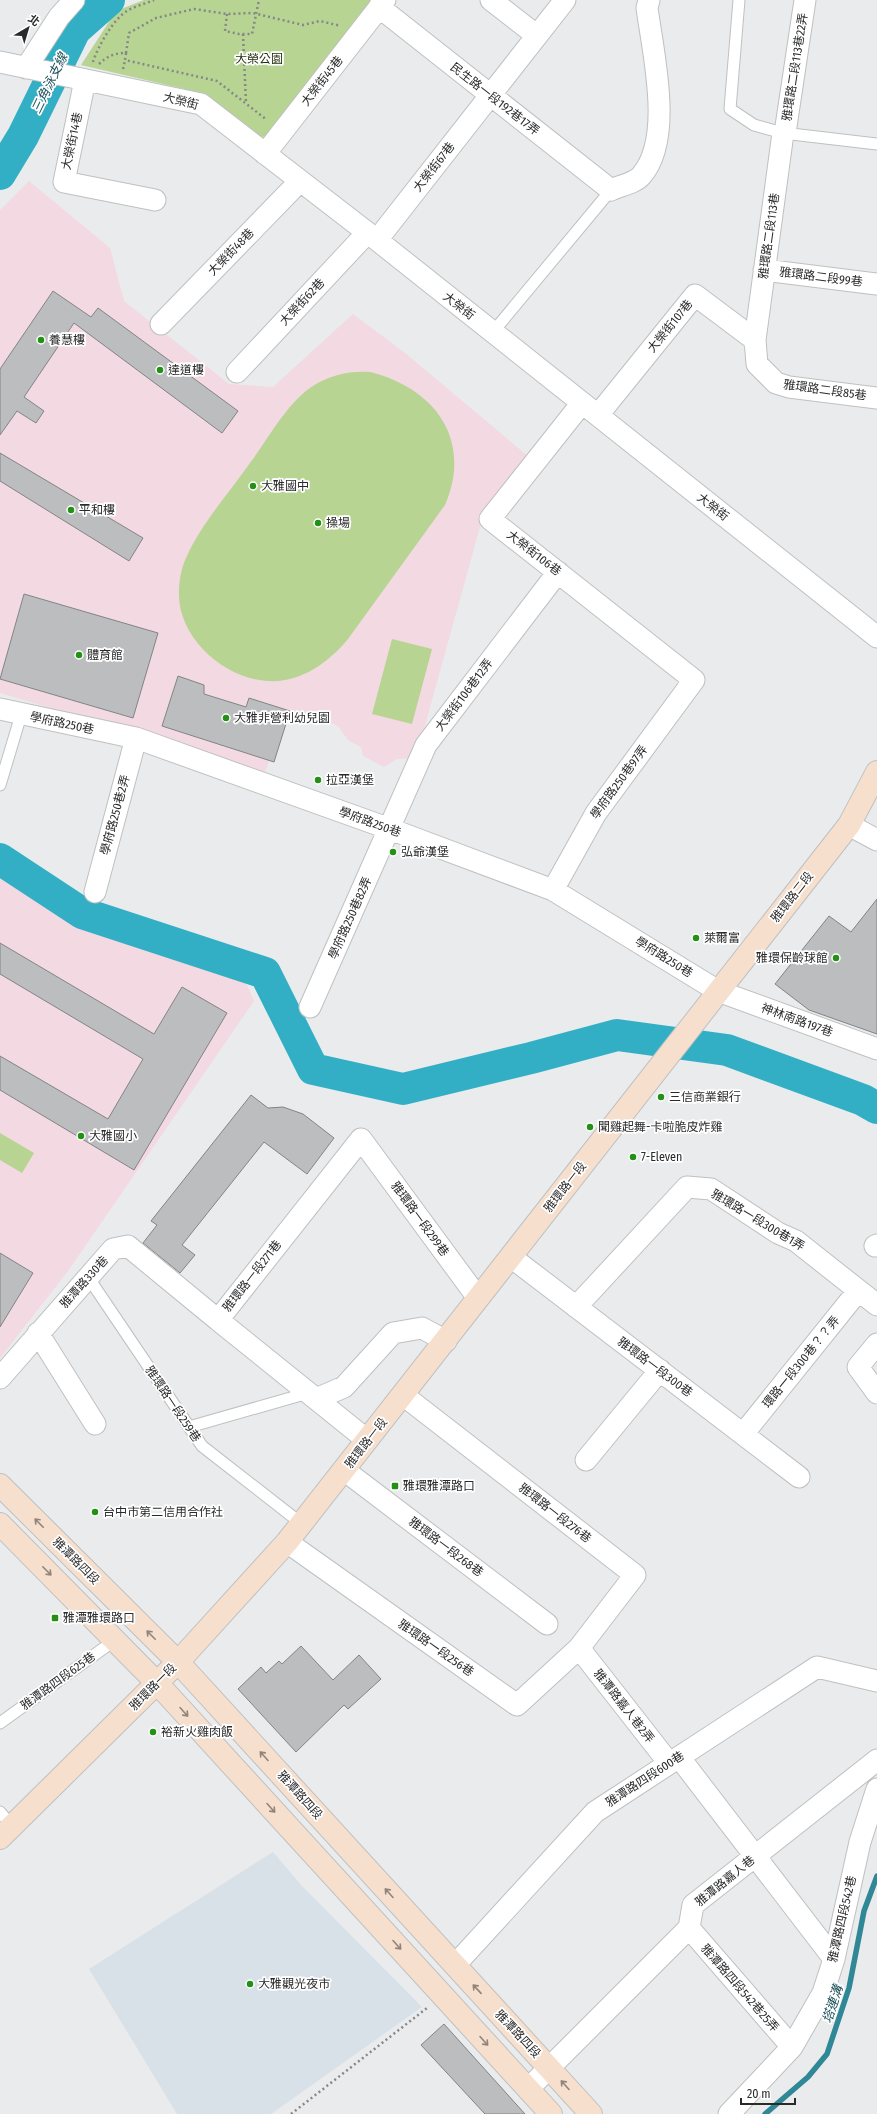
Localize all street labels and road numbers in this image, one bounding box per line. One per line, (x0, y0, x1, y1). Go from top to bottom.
street label: 雅環路二段113巷22弄 (780, 12, 810, 122)
street label: 大榮街45巷 (298, 53, 346, 109)
street label: 民生路一段192巷17弄 (448, 60, 542, 138)
street label: 大榮街 (162, 90, 200, 112)
street label: 大榮街14巷 (59, 111, 85, 171)
street label: 大榮街67巷 (410, 140, 458, 194)
street label: 雅環路二段113巷 (756, 192, 782, 280)
street label: 大榮街48巷 (205, 226, 257, 278)
street label: 雅環路二段99巷 (779, 265, 863, 289)
street label: 大榮街62巷 (277, 276, 327, 328)
street label: 大榮街 (441, 289, 477, 323)
street label: 大榮街107巷 (645, 297, 695, 355)
street label: 雅環路二段85巷 (783, 377, 867, 403)
street label: 大榮街 (695, 490, 731, 524)
street label: 大榮街106巷 (504, 528, 564, 578)
street label: 大榮街106巷12弄 (432, 656, 496, 734)
street label: 學府路250巷 (29, 709, 95, 737)
street label: 學府路250巷97弄 (588, 742, 650, 822)
street label: 學府路250巷2弄 (98, 773, 132, 857)
street label: 學府路250巷 (337, 804, 403, 840)
street label: 雅環路二段 (768, 869, 816, 925)
street label: 學府路250巷82弄 (326, 875, 374, 961)
street label: 學府路250巷 (633, 934, 695, 980)
street label: 神林南路197巷 (759, 1001, 835, 1039)
street label: 雅環路一段 (541, 1159, 589, 1215)
street label: 雅環路一段299巷 (388, 1179, 452, 1259)
street label: 雅環路一段300巷1弄 (709, 1187, 807, 1253)
street label: 雅環路一段271巷 (220, 1238, 284, 1314)
street label: 雅潭路330巷 (57, 1253, 111, 1311)
street label: 環路一段300巷？？弄 (760, 1313, 842, 1411)
street label: 雅環路一段300巷 (615, 1334, 695, 1400)
street label: 雅環路一段259巷 (142, 1363, 204, 1445)
street label: 雅環路一段 (342, 1415, 390, 1471)
street label: 雅環路一段276巷 (516, 1480, 594, 1546)
street label: 雅環路一段268巷 (406, 1515, 486, 1579)
street label: 雅潭路四段 (50, 1535, 102, 1587)
street label: 雅環路一段256巷 (396, 1617, 476, 1679)
street label: 雅潭路四段625巷 (18, 1649, 98, 1713)
street label: 雅環路一段 (127, 1661, 179, 1713)
street label: 雅潭路嘉人巷2弄 (591, 1667, 657, 1745)
street label: 雅潭路四段600巷 (603, 1748, 687, 1810)
street label: 雅潭路四段 (275, 1768, 325, 1822)
street label: 雅潭路嘉人巷 (693, 1853, 757, 1909)
street label: 雅潭路四段542巷 (825, 1874, 859, 1964)
street label: 雅潭路四段542巷25弄 (698, 1941, 782, 2035)
street label: 雅潭路四段 (492, 2007, 544, 2061)

